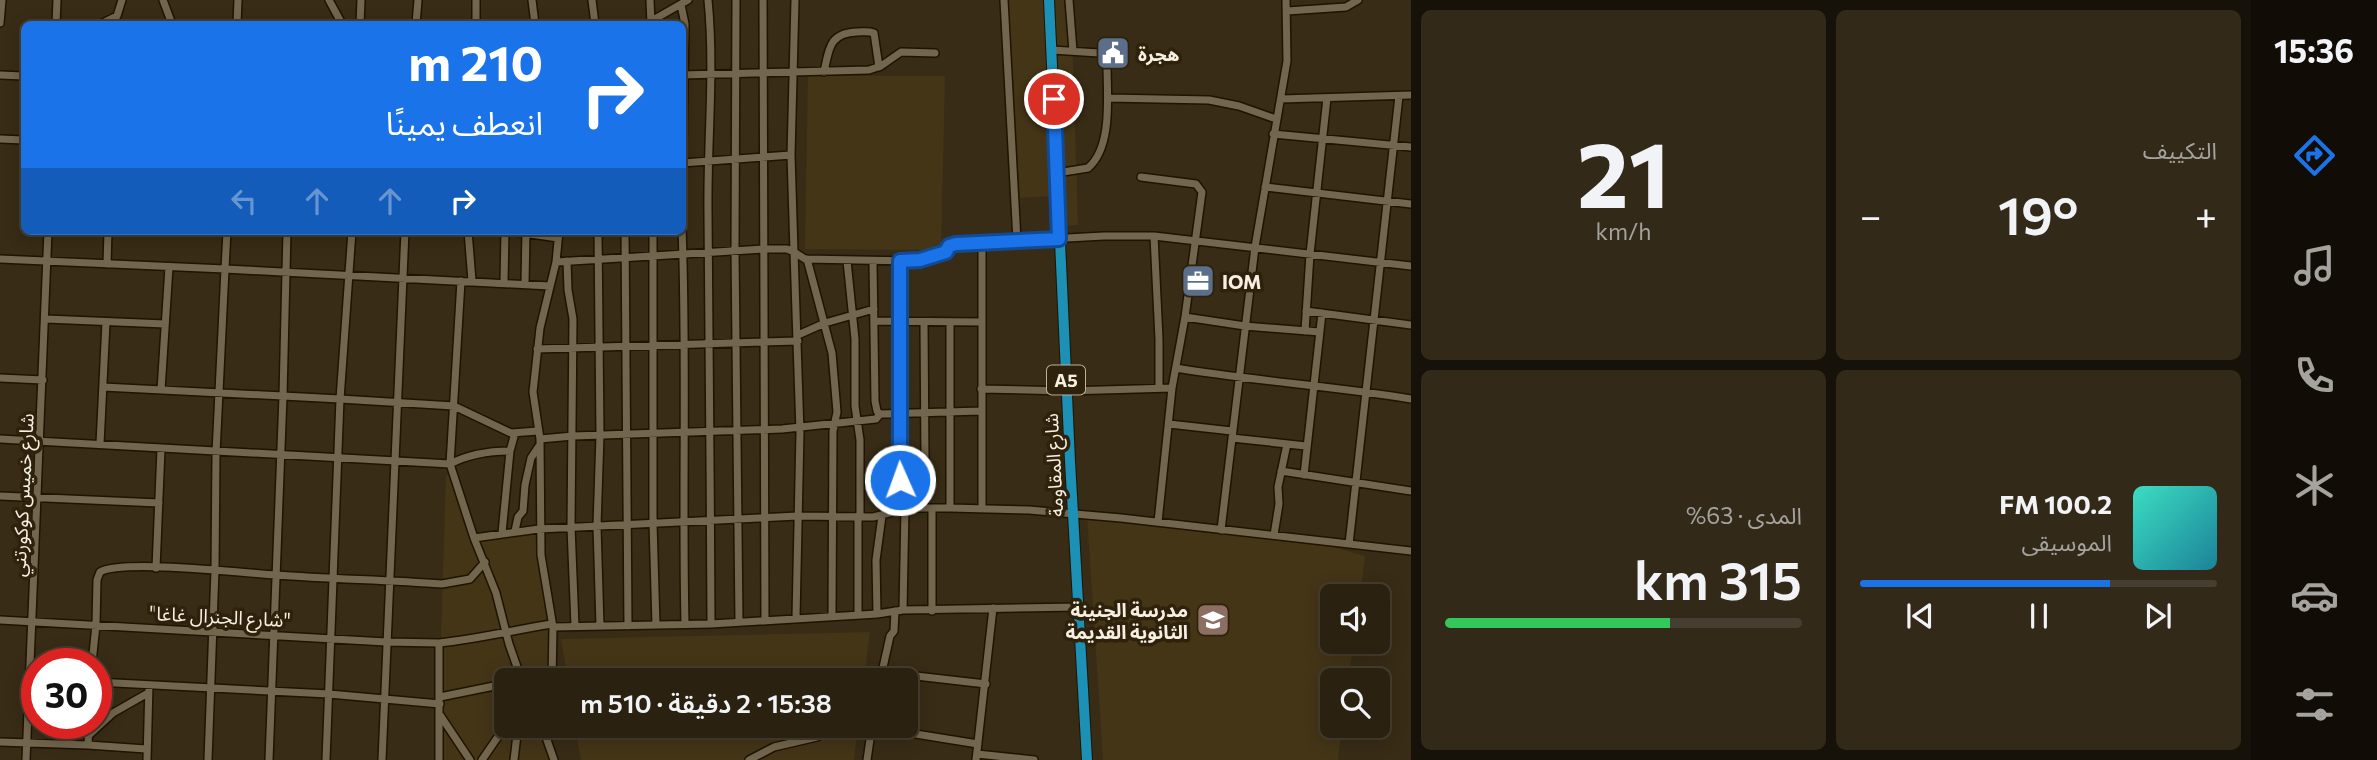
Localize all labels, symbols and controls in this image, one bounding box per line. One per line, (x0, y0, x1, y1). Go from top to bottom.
text: 15:36 (2274, 30, 2354, 70)
text: 210 m (408, 31, 543, 91)
public building icon: هجرة (1094, 34, 1132, 72)
place label: هجرة (1138, 42, 1179, 66)
icon: right (567, 49, 658, 140)
pin (1024, 69, 1084, 129)
icon: arrive (1035, 80, 1073, 118)
text: انعطف يمينًا (386, 102, 543, 142)
text: 21 (1577, 115, 1670, 227)
icon: directions (2290, 131, 2339, 180)
text: التكييف (2143, 136, 2217, 164)
icon: left (225, 182, 263, 220)
icon: ahead (298, 182, 336, 220)
icon: ahead (371, 182, 409, 220)
icon: right (444, 182, 482, 220)
text: 19° (1998, 182, 2078, 246)
text: − (1860, 191, 1882, 238)
text: + (2195, 191, 2217, 238)
text: km/h (1596, 217, 1651, 245)
icon: music (2290, 241, 2339, 290)
office icon: IOM (1179, 262, 1217, 300)
place label: IOM (1222, 270, 1261, 293)
icon: phone (2290, 351, 2339, 400)
road number: A5 (1047, 366, 1085, 394)
street label: شارع المقاومة (1039, 412, 1070, 517)
street label: شارع خميس كوكورتني (6, 413, 42, 578)
position arrow (863, 443, 937, 517)
icon: climate (2290, 461, 2339, 510)
text: 100.2 FM (1999, 488, 2112, 519)
text: المدى · 63% (1686, 501, 1802, 529)
text: الموسيقى (2021, 528, 2112, 556)
text: 315 km (1634, 547, 1802, 611)
icon: car (2290, 571, 2339, 620)
map controls (1320, 584, 1390, 738)
button: sound (1320, 584, 1390, 654)
icon: previous (1901, 597, 1939, 635)
icon: pause (2020, 597, 2058, 635)
icon: next (2139, 597, 2177, 635)
place label: مدرسة الجنينة الثانوية القديمة (1065, 598, 1188, 643)
street label: "شارع الجنرال غاغا" (149, 601, 291, 634)
school or university icon: مدرسة الجنينة الثانوية القديمة (1194, 601, 1232, 639)
speed limit sign: 30 (21, 648, 112, 739)
button: search (1320, 668, 1390, 738)
icon: filters (2290, 680, 2339, 729)
text: 15:38 · 2 دقيقة · 510 m (580, 687, 832, 718)

